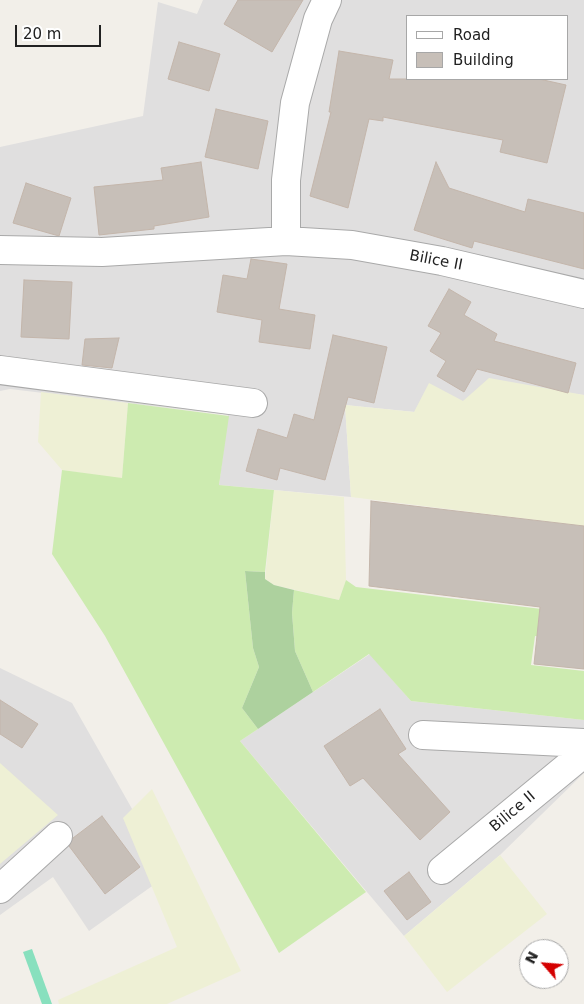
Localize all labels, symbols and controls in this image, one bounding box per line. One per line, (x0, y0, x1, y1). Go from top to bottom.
scale bar (18, 15, 104, 47)
legend (406, 15, 569, 80)
text: 20 m (23, 25, 61, 43)
text: Road (453, 26, 491, 44)
text: Building (453, 51, 514, 69)
street label: Bilice II (408, 247, 464, 275)
street label: Bilice II (487, 788, 539, 836)
north arrow (519, 939, 569, 989)
text: N (522, 949, 541, 966)

